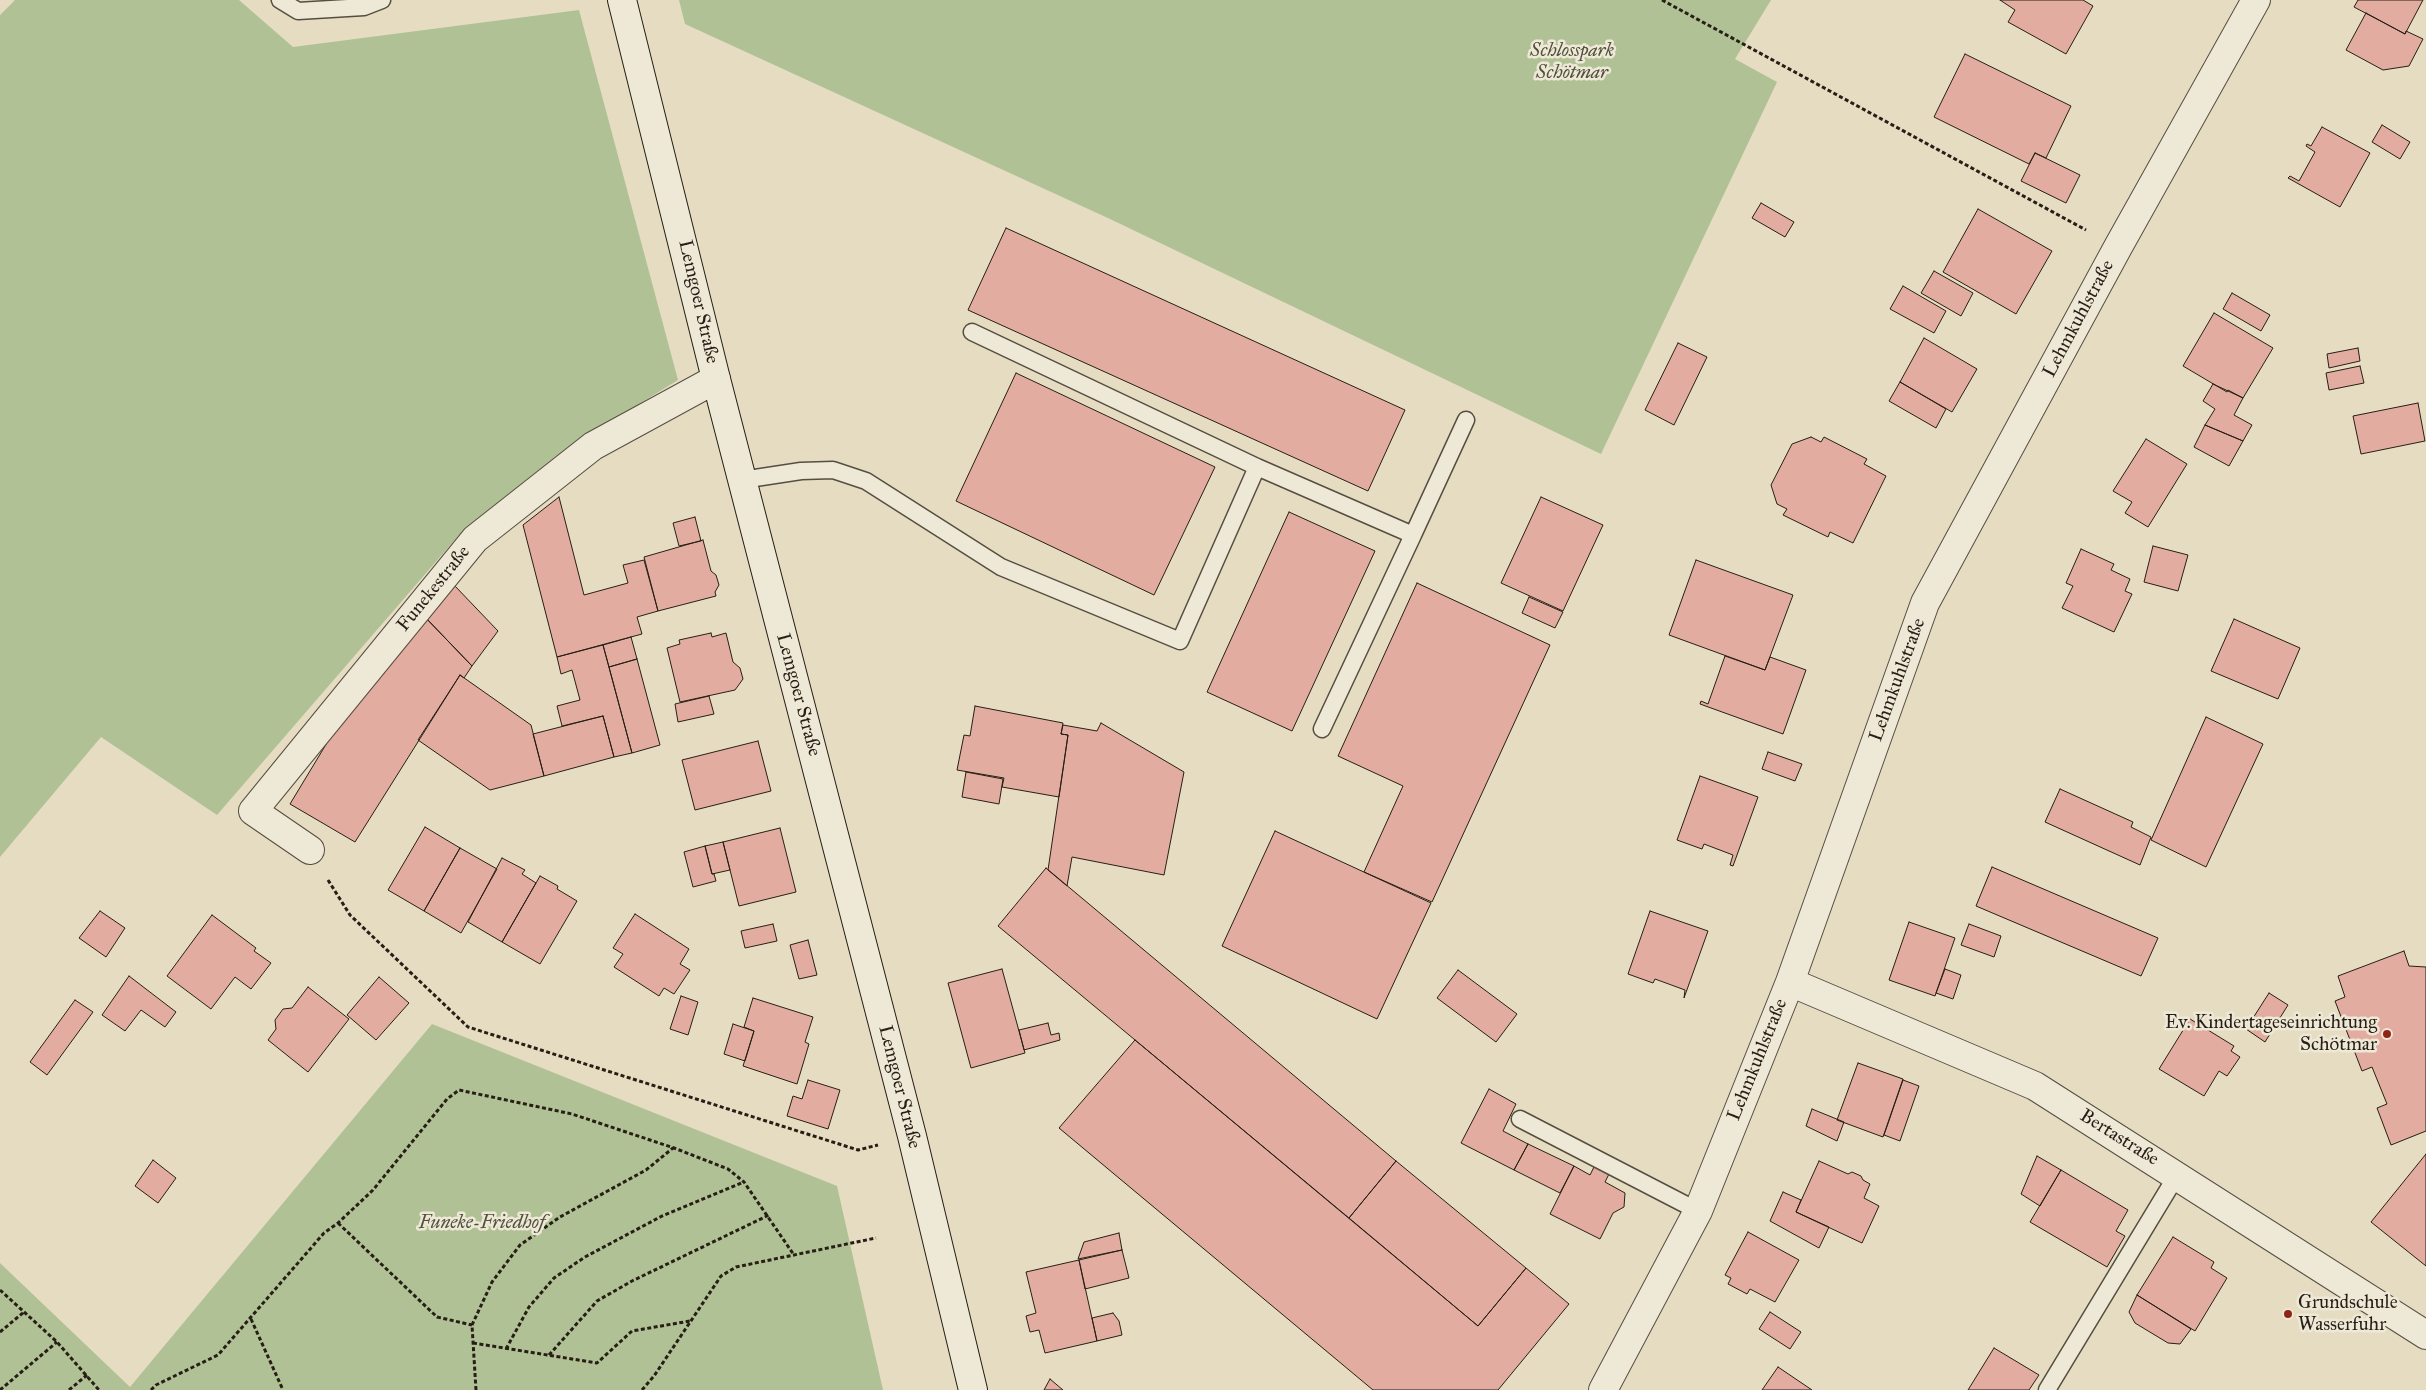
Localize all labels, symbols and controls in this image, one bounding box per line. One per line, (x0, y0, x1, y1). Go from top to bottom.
park label: Schlosspark Schötmar (1530, 40, 1614, 84)
street label: Lemgoer Straße (673, 238, 723, 366)
street label: Lehmkuhlstraße (2039, 256, 2119, 382)
street label: Funekestraße (393, 542, 475, 636)
street label: Lehmkuhlstraße (1865, 615, 1931, 745)
street label: Lemgoer Straße (771, 631, 825, 759)
street label: Lehmkuhlstraße (1723, 996, 1793, 1124)
place label: Ev. Kindertageseinrichtung Schötmar (2165, 1012, 2377, 1056)
street label: Lemgoer Straße (873, 1023, 925, 1151)
marker: Ev. Kindertageseinrichtung Schötmar (2381, 1028, 2393, 1040)
street label: Bertastraße (2075, 1105, 2163, 1171)
park label: Funeke-Friedhof (419, 1212, 545, 1234)
place label: Grundschule Wasserfuhr (2298, 1292, 2398, 1336)
marker: Grundschule Wasserfuhr (2282, 1308, 2294, 1320)

